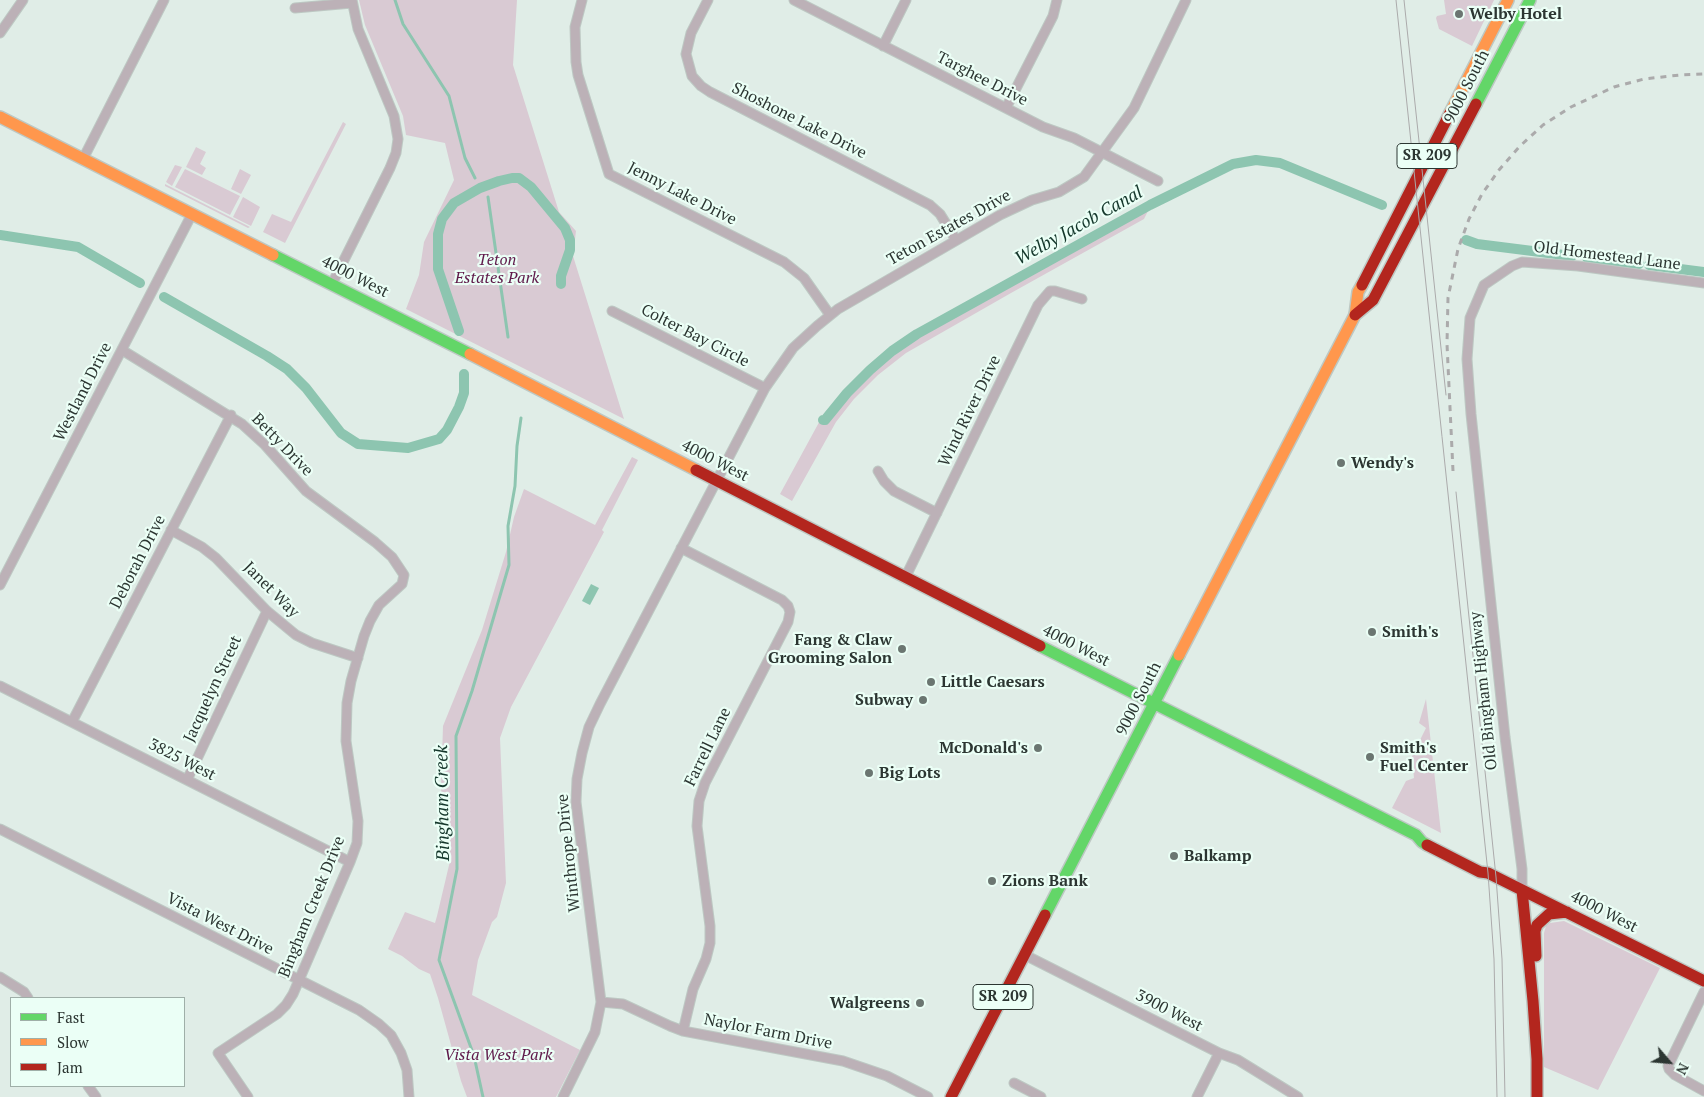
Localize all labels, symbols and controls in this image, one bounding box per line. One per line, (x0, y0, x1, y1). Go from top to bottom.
place label: Welby Hotel (1469, 4, 1562, 24)
marker: Welby Hotel (1453, 8, 1465, 20)
street label: 9000 South (1440, 47, 1494, 127)
street label: Targhee Drive (933, 48, 1031, 110)
street label: Shoshone Lake Drive (729, 79, 869, 163)
road number: SR 209 (1397, 144, 1457, 168)
street label: Jenny Lake Drive (624, 158, 740, 230)
water label: Welby Jacob Canal (1011, 182, 1147, 270)
street label: Teton Estates Drive (884, 186, 1014, 270)
street label: Old Homestead Lane (1532, 237, 1682, 275)
park label: Teton Estates Park (455, 250, 539, 288)
street label: 4000 West (318, 252, 392, 302)
street label: Colter Bay Circle (638, 300, 752, 372)
street label: Westland Drive (50, 339, 116, 445)
street label: Wind River Drive (935, 352, 1005, 470)
street label: Betty Drive (247, 410, 317, 480)
street label: 4000 West (678, 436, 752, 486)
place label: Wendy's (1351, 453, 1414, 473)
marker: Wendy's (1335, 457, 1347, 469)
street label: Deborah Drive (106, 512, 170, 612)
street label: Janet Way (239, 558, 303, 622)
street label: Old Bingham Highway (1466, 611, 1502, 771)
street label: 4000 West (1039, 621, 1113, 671)
place label: Smith's (1382, 622, 1438, 642)
marker: Smith's (1366, 626, 1378, 638)
place label: Fang & Claw Grooming Salon (768, 630, 892, 668)
street label: Jacquelyn Street (180, 633, 246, 745)
marker: Fang & Claw Grooming Salon (896, 643, 908, 655)
street label: 9000 South (1112, 659, 1166, 739)
place label: Little Caesars (941, 672, 1045, 692)
marker: Little Caesars (925, 676, 937, 688)
place label: Subway (855, 690, 913, 710)
marker: Subway (917, 694, 929, 706)
street label: Farrell Lane (681, 705, 735, 789)
street label: 3825 West (145, 735, 219, 785)
place label: McDonald's (939, 738, 1028, 758)
place label: Smith's Fuel Center (1380, 738, 1468, 776)
marker: McDonald's (1032, 742, 1044, 754)
water label: Bingham Creek (431, 745, 455, 861)
marker: Smith's Fuel Center (1364, 751, 1376, 763)
place label: Big Lots (879, 763, 940, 783)
marker: Big Lots (863, 767, 875, 779)
street label: Winthrope Drive (553, 793, 585, 913)
street label: Bingham Creek Drive (275, 834, 349, 980)
place label: Balkamp (1184, 846, 1251, 866)
marker: Balkamp (1168, 850, 1180, 862)
place label: Zions Bank (1002, 871, 1088, 891)
marker: Zions Bank (986, 875, 998, 887)
street label: 4000 West (1567, 887, 1641, 937)
street label: Vista West Drive (163, 889, 277, 959)
road number: SR 209 (973, 984, 1033, 1010)
street label: 3900 West (1132, 986, 1206, 1036)
place label: Walgreens (830, 993, 910, 1013)
legend (10, 997, 185, 1087)
marker: Walgreens (914, 997, 926, 1009)
text: Fast (57, 1007, 85, 1027)
street label: Naylor Farm Drive (702, 1010, 834, 1054)
text: Slow (57, 1032, 89, 1052)
north arrow (1644, 1037, 1694, 1087)
park label: Vista West Park (444, 1045, 552, 1065)
text: Jam (57, 1057, 83, 1077)
text: N (1672, 1060, 1694, 1078)

